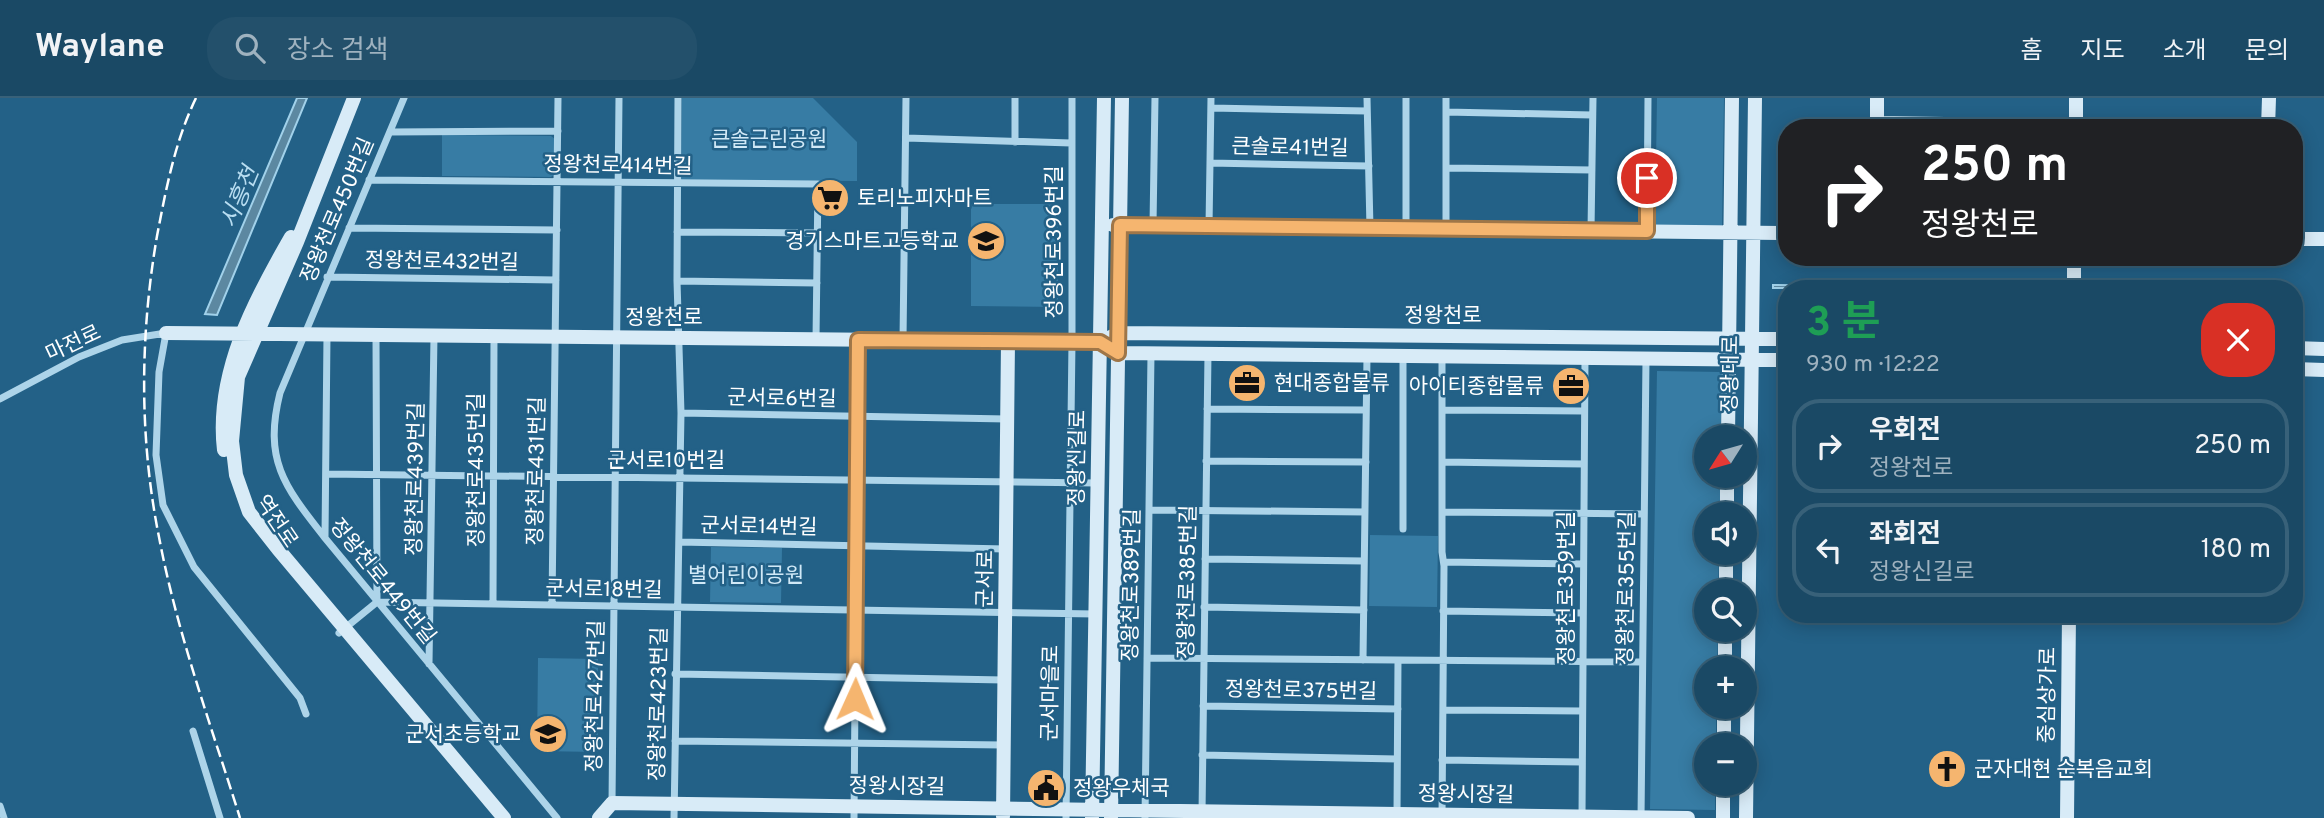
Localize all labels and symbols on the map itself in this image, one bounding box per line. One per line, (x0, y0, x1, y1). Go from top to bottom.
park label: 큰솔근린공원 (711, 127, 827, 154)
street label: 정왕천로450번길 (296, 134, 381, 287)
street label: 큰솔로41번길 (1231, 134, 1349, 163)
pin (1617, 148, 1677, 208)
street label: 정왕천로414번길 (543, 152, 693, 181)
water label: 시흥천 (216, 160, 268, 233)
street label: 정왕천로396번길 (1042, 165, 1069, 319)
supermarket icon: 토리노피자마트 (809, 177, 851, 219)
place label: 토리노피자마트 (857, 186, 992, 213)
school or university icon: 경기스마트고등학교 (965, 220, 1007, 262)
place label: 경기스마트고등학교 (785, 229, 959, 256)
street label: 정왕천로432번길 (365, 248, 519, 277)
street label: 정왕천로 (1404, 303, 1482, 330)
street label: 정왕천로 (625, 305, 703, 332)
street label: 마전로 (42, 320, 106, 369)
street label: 정왕대로 (1717, 335, 1746, 413)
office icon: 현대종합물류 (1226, 362, 1268, 404)
office icon: 아이티종합물류 (1550, 365, 1592, 407)
place label: 현대종합물류 (1274, 371, 1390, 398)
place label: 아이티종합물류 (1409, 374, 1544, 401)
street label: 군서로6번길 (727, 385, 837, 414)
street label: 정왕천로435번길 (464, 393, 491, 547)
street label: 정왕천로431번길 (523, 396, 552, 546)
street label: 정왕천로439번길 (402, 402, 431, 556)
street label: 정왕신길로 (1064, 409, 1093, 507)
north arrow (1694, 425, 1757, 488)
street label: 군서로10번길 (607, 448, 725, 475)
street label: 역전로 (248, 490, 303, 553)
street label: 정왕천로385번길 (1174, 505, 1203, 659)
street label: 정왕천로389번길 (1118, 508, 1147, 662)
street label: 정왕천로355번길 (1613, 510, 1642, 666)
street label: 정왕천로359번길 (1554, 511, 1581, 665)
street label: 군서로14번길 (700, 513, 818, 542)
street label: 정왕천로449번길 (323, 514, 441, 650)
street label: 군서로 (972, 550, 1001, 608)
park label: 별어린이공원 (688, 563, 804, 590)
street label: 군서로18번길 (545, 576, 663, 605)
street label: 정왕천로427번길 (582, 620, 611, 773)
street label: 정왕천로423번길 (645, 627, 674, 781)
street label: 군서마을로 (1037, 644, 1066, 742)
street label: 중심상가로 (2034, 646, 2063, 744)
position arrow (818, 662, 892, 736)
street label: 정왕천로375번길 (1225, 677, 1377, 706)
school or university icon: 군서초등학교 (527, 713, 569, 755)
place label: 군서초등학교 (405, 722, 521, 749)
church icon: 군자대현 순복음교회 (1926, 748, 1968, 790)
place label: 군자대현 순복음교회 (1974, 757, 2153, 784)
public building icon: 정왕우체국 (1025, 767, 1067, 809)
street label: 정왕시장길 (848, 773, 946, 802)
place label: 정왕우체국 (1073, 776, 1170, 803)
street label: 정왕시장길 (1417, 781, 1515, 810)

